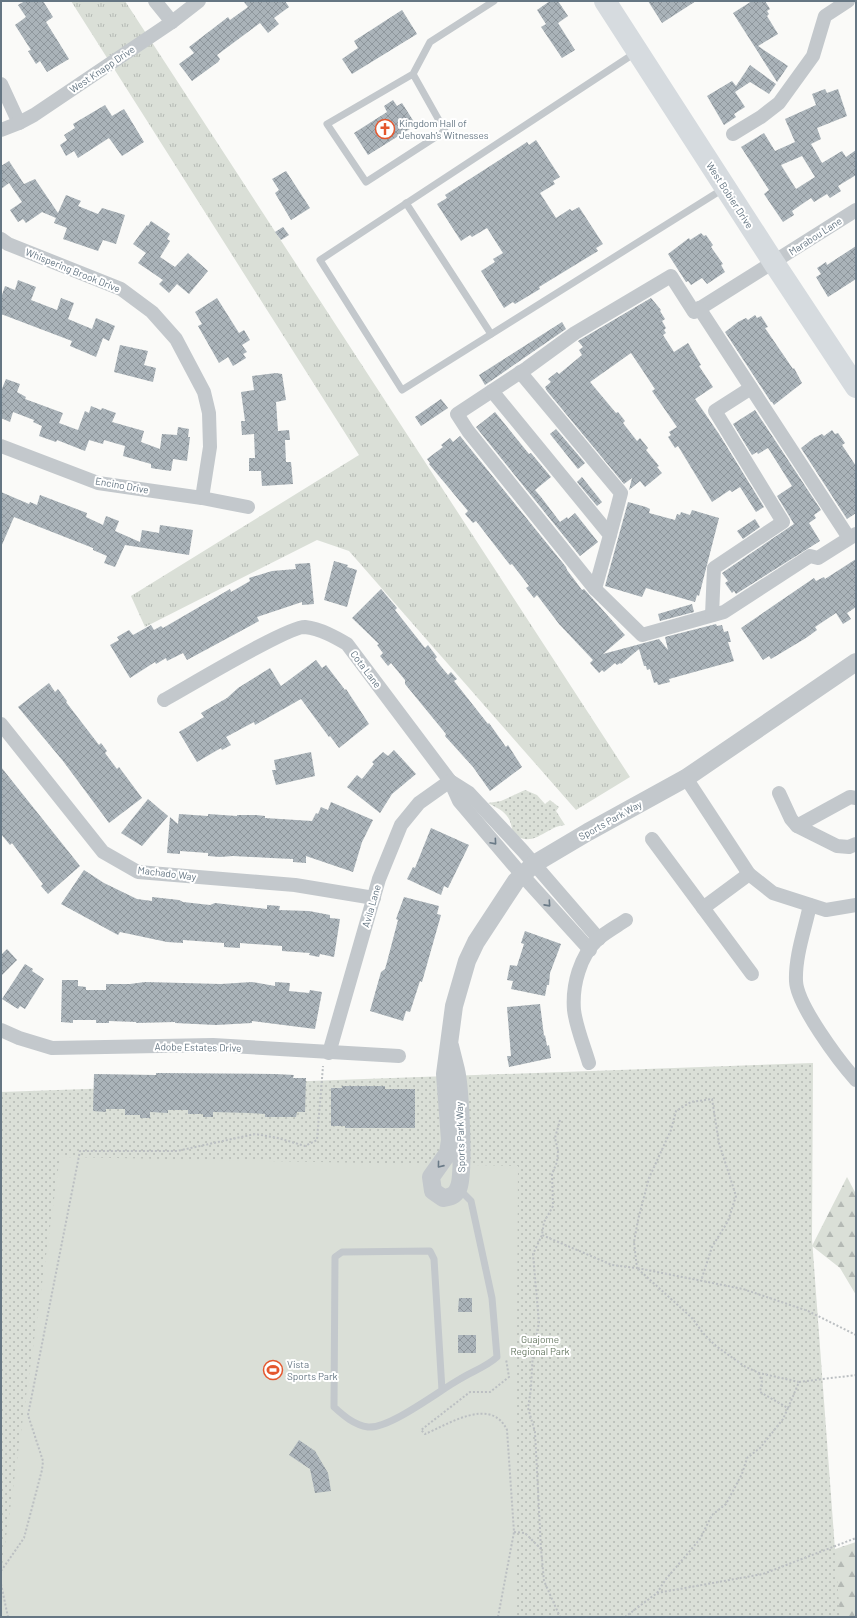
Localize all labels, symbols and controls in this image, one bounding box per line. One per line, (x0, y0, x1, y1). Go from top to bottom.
street label: West Knapp Drive (67, 43, 137, 95)
place label: Kingdom Hall of Jehovah’s Witnesses (399, 117, 489, 141)
church icon: Kingdom Hall of Jehovah’s Witnesses (374, 118, 396, 140)
street label: West Bobier Drive (704, 159, 756, 231)
street label: Marabou Lane (786, 214, 844, 258)
street label: Whispering Brook Drive (24, 245, 122, 295)
street label: Encino Drive (94, 474, 150, 496)
street label: Cota Lane (348, 648, 384, 690)
street label: Sports Park Way (576, 797, 644, 842)
one-way arrow (489, 837, 496, 844)
street label: Machado Way (137, 863, 197, 883)
street label: Avila Lane (359, 883, 383, 929)
one-way arrow (544, 900, 551, 907)
street label: Adobe Estates Drive (154, 1040, 242, 1054)
street label: Sports Park Way (453, 1101, 467, 1172)
one-way arrow (437, 1161, 444, 1168)
park label: Guajome Regional Park (510, 1333, 570, 1357)
place label: Vista Sports Park (287, 1358, 338, 1382)
sports icon: Vista Sports Park (262, 1359, 284, 1381)

